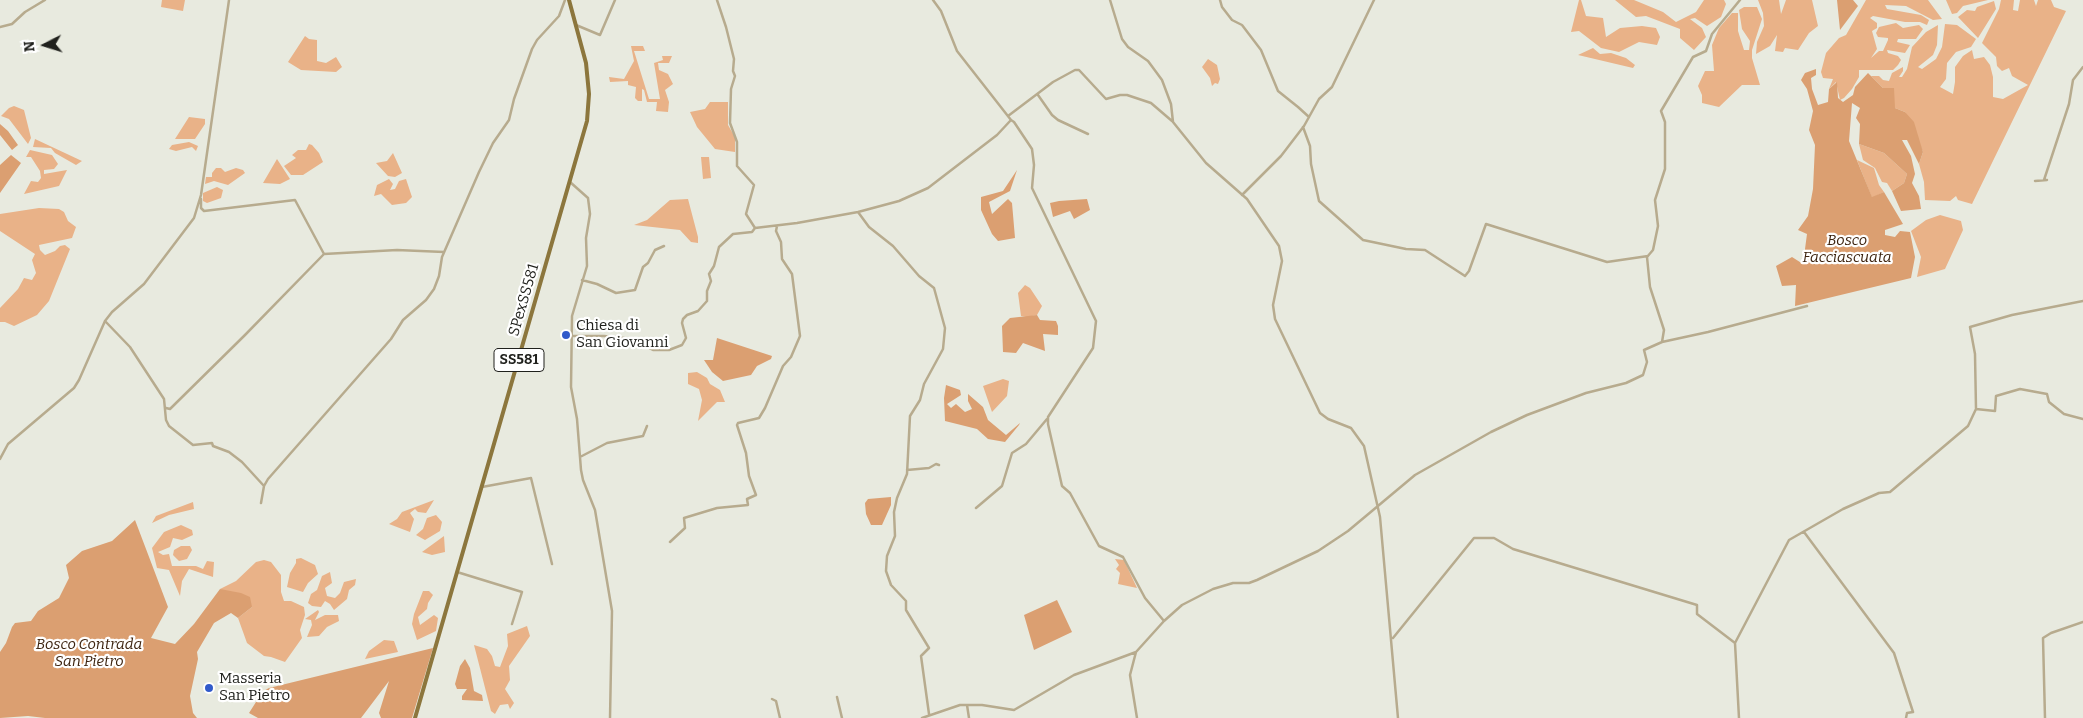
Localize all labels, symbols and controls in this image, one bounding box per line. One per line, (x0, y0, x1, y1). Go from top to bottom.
north arrow (20, 20, 70, 70)
text: N (21, 40, 38, 52)
park label: Bosco Facciascuata (1802, 232, 1892, 267)
street label: SPexSS581 (505, 262, 543, 338)
place label: Chiesa di San Giovanni (576, 317, 668, 352)
marker: Chiesa di San Giovanni (560, 329, 572, 341)
road number: SS581 (494, 348, 544, 372)
park label: Bosco Contrada San Pietro (36, 636, 142, 671)
place label: Masseria San Pietro (219, 670, 290, 705)
marker: Masseria San Pietro (203, 682, 215, 694)

